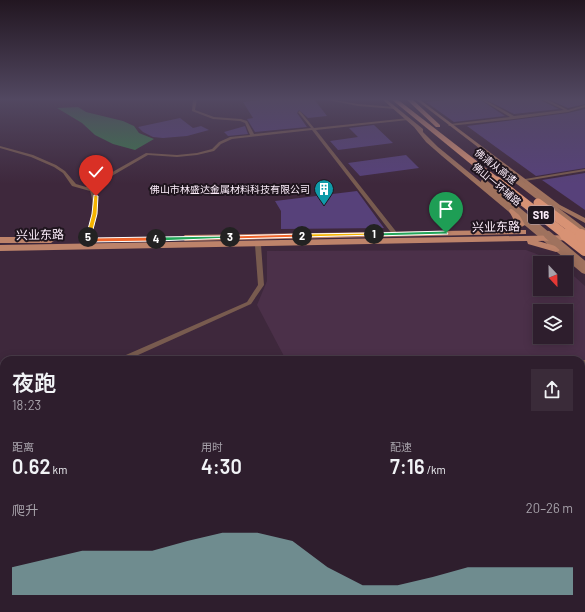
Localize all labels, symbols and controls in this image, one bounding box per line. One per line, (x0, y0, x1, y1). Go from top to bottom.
street label: 佛清从高速 (472, 145, 519, 186)
pin (79, 155, 113, 196)
street label: 佛山一环辅路 (469, 159, 524, 208)
icon: check (85, 161, 107, 183)
building icon: 佛山市林盛达金属材料科技有限公司 (313, 178, 335, 206)
place label: 佛山市林盛达金属材料科技有限公司 (149, 183, 310, 195)
pin (429, 192, 463, 233)
icon: arrive (435, 198, 457, 220)
road number: S16 (528, 206, 554, 224)
street label: 兴业东路 (472, 219, 520, 233)
pin: 1 (364, 224, 384, 244)
pin: 2 (292, 226, 312, 246)
street label: 兴业东路 (16, 227, 64, 241)
pin: 5 (78, 227, 98, 247)
pin: 3 (220, 227, 240, 247)
text: 1 (372, 227, 376, 240)
pin: 4 (146, 229, 166, 249)
text: 2 (299, 229, 305, 242)
text: 5 (85, 230, 91, 243)
text: 3 (227, 230, 233, 243)
text: 4 (153, 232, 159, 245)
north arrow (533, 256, 573, 296)
map controls (533, 256, 573, 344)
button: layers (533, 304, 573, 344)
text: 夜跑 (12, 369, 56, 395)
button: share (531, 369, 573, 411)
text: 18:23 (12, 397, 41, 413)
text: 距离 (12, 440, 34, 453)
text: 用时 (201, 440, 223, 453)
text: 配速 (390, 440, 412, 453)
text: 0.62 (12, 454, 50, 478)
text: 4:30 (201, 454, 242, 478)
text: 7:16 (390, 454, 425, 478)
text: km (50, 463, 67, 476)
text: /km (425, 463, 446, 476)
text: 20–26 m (526, 500, 573, 516)
text: 爬升 (12, 502, 38, 518)

